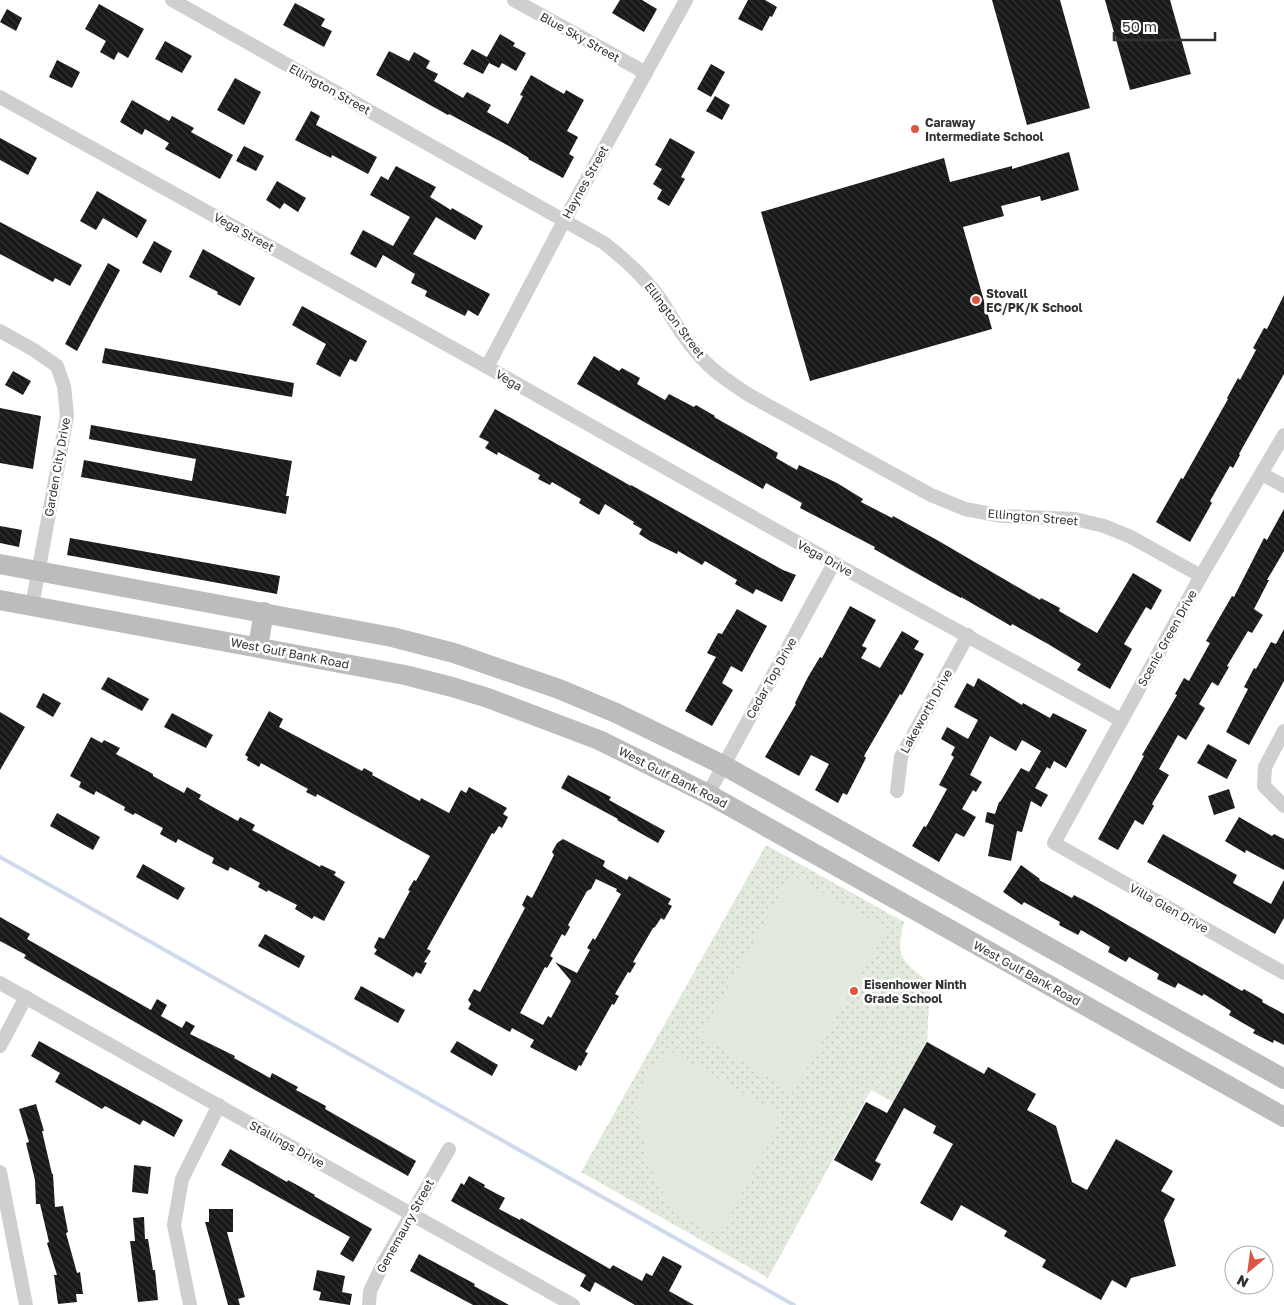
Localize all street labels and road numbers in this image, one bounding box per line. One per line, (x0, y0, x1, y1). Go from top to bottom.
street label: Blue Sky Street (537, 9, 623, 65)
street label: Ellington Street (287, 60, 374, 118)
street label: Haynes Street (559, 143, 611, 221)
street label: Vega Street (211, 209, 277, 255)
street label: Ellington Street (642, 279, 708, 361)
street label: Vega (493, 366, 525, 394)
street label: Garden City Drive (41, 416, 73, 518)
street label: Ellington Street (987, 506, 1079, 528)
street label: Vega Drive (795, 537, 855, 579)
street label: Scenic Green Drive (1134, 587, 1200, 689)
street label: West Gulf Bank Road (230, 634, 350, 672)
street label: Cedar Top Drive (742, 635, 800, 721)
street label: Lakeworth Drive (897, 666, 955, 756)
street label: West Gulf Bank Road (616, 743, 730, 811)
street label: Villa Glen Drive (1127, 880, 1211, 936)
street label: West Gulf Bank Road (971, 937, 1083, 1009)
street label: Stallings Drive (247, 1117, 327, 1171)
street label: Genemaury Street (373, 1176, 437, 1275)

